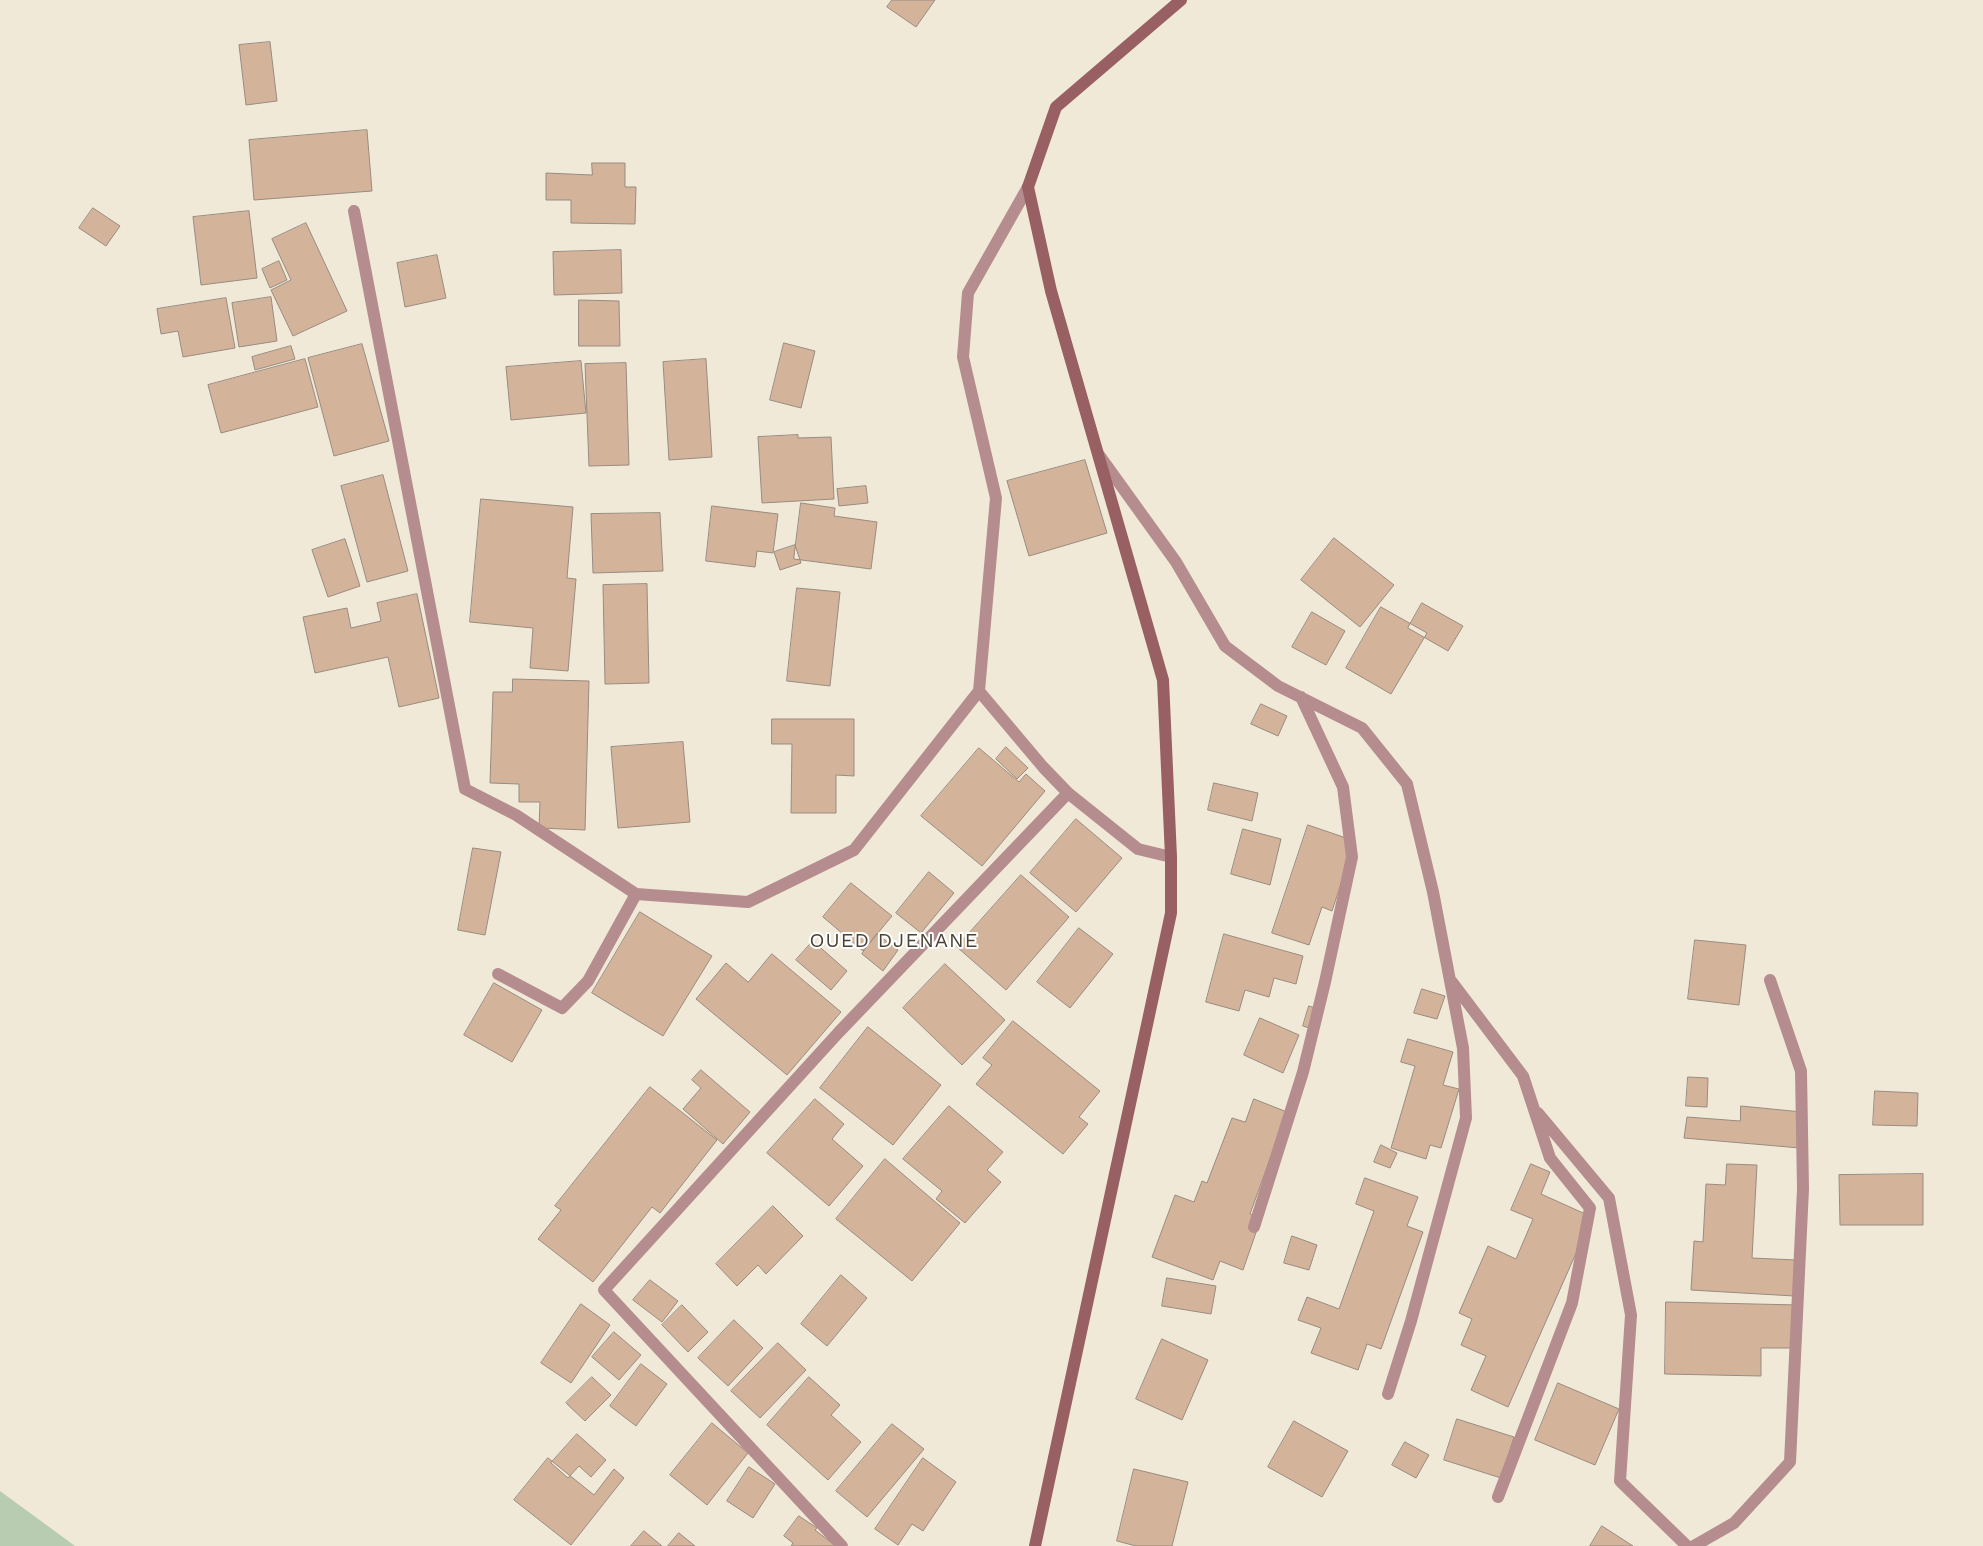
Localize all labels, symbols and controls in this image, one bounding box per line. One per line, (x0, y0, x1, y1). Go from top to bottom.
district label: OUED DJENANE (808, 929, 980, 953)

